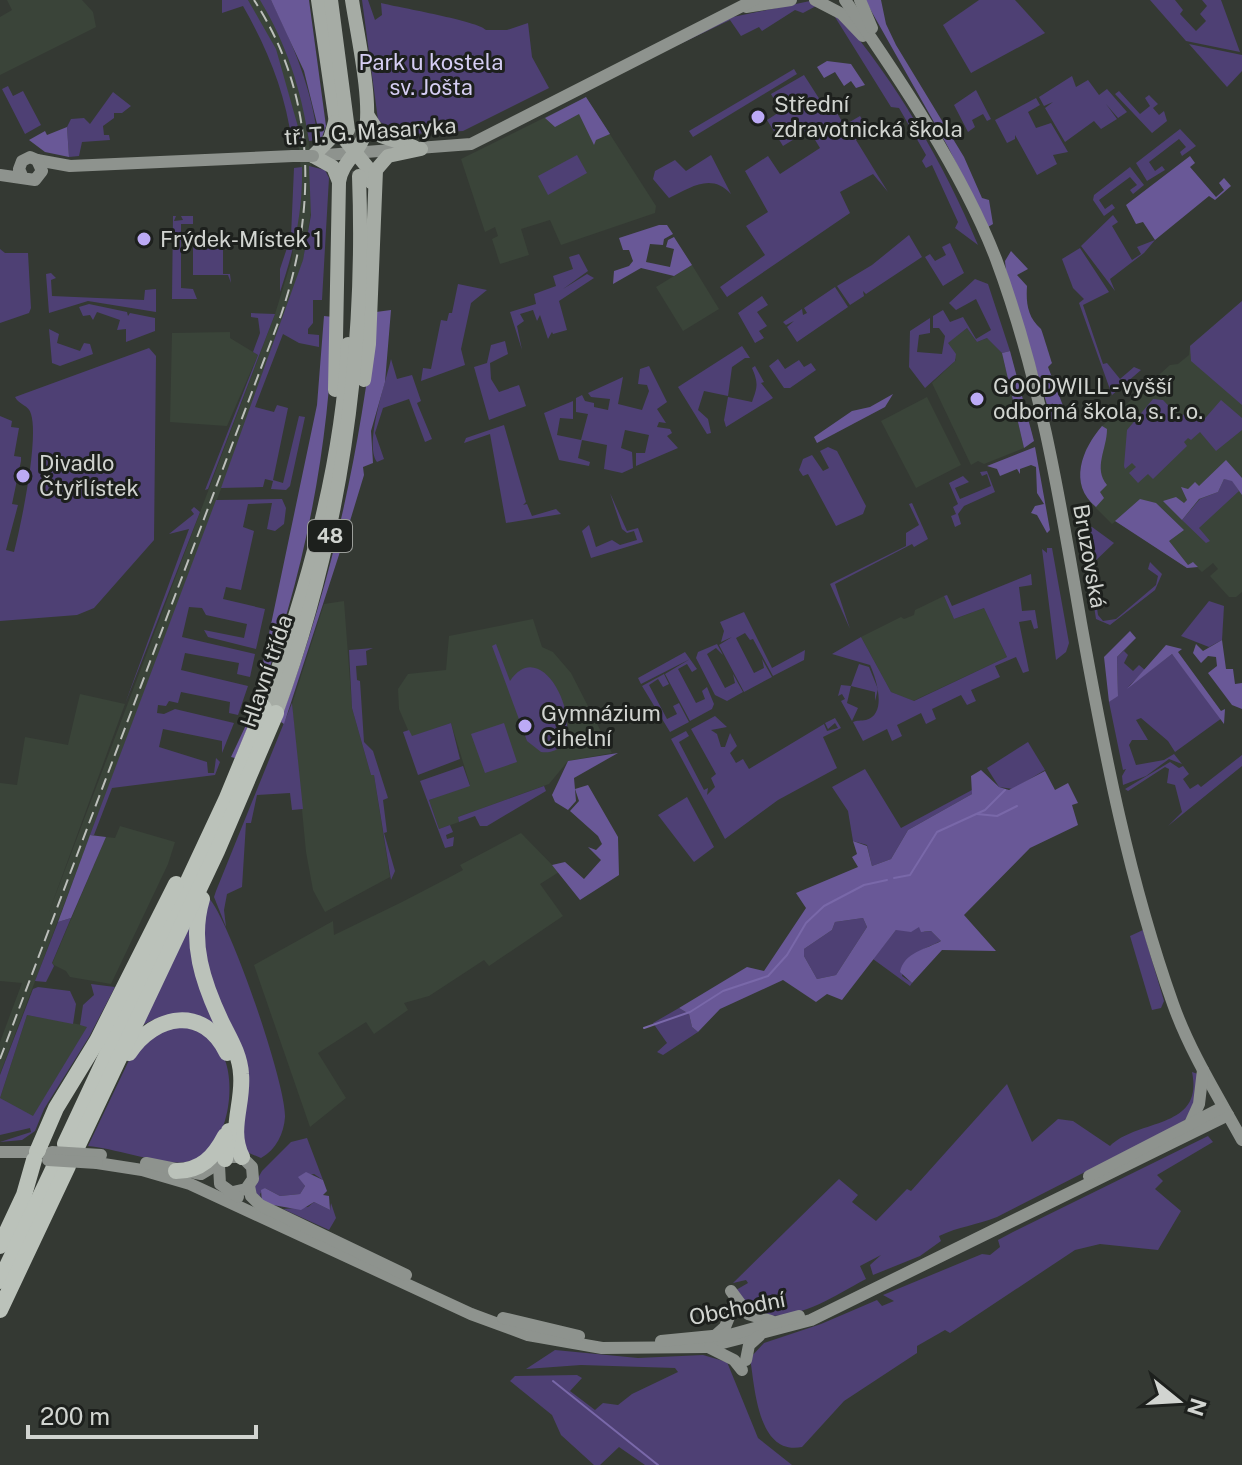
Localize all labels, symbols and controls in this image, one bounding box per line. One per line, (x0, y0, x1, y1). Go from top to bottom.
park label: Park u kostela sv. Jošta (359, 49, 503, 100)
place label: Střední zdravotnická škola (774, 91, 963, 142)
marker: Střední zdravotnická škola (749, 108, 767, 126)
street label: tř. T. G. Masaryka (283, 112, 457, 150)
place label: Frýdek-Místek 1 (160, 226, 322, 252)
marker: Frýdek-Místek 1 (135, 230, 153, 248)
place label: GOODWILL - vyšší odborná škola, s. r. o. (993, 373, 1203, 424)
marker: GOODWILL - vyšší odborná škola, s. r. o. (968, 390, 986, 408)
place label: Divadlo Čtyřlístek (39, 450, 139, 501)
marker: Divadlo Čtyřlístek (14, 467, 32, 485)
street label: Bruzovská (1068, 502, 1112, 610)
road number: 48 (308, 520, 352, 552)
street label: Hlavní třída (235, 611, 297, 731)
place label: Gymnázium Cihelní (541, 700, 661, 751)
marker: Gymnázium Cihelní (516, 717, 534, 735)
street label: Obchodní (687, 1286, 788, 1330)
north arrow (1138, 1361, 1218, 1441)
scale bar (28, 1389, 256, 1439)
text: N (1182, 1395, 1212, 1419)
text: 200 m (40, 1402, 110, 1430)

